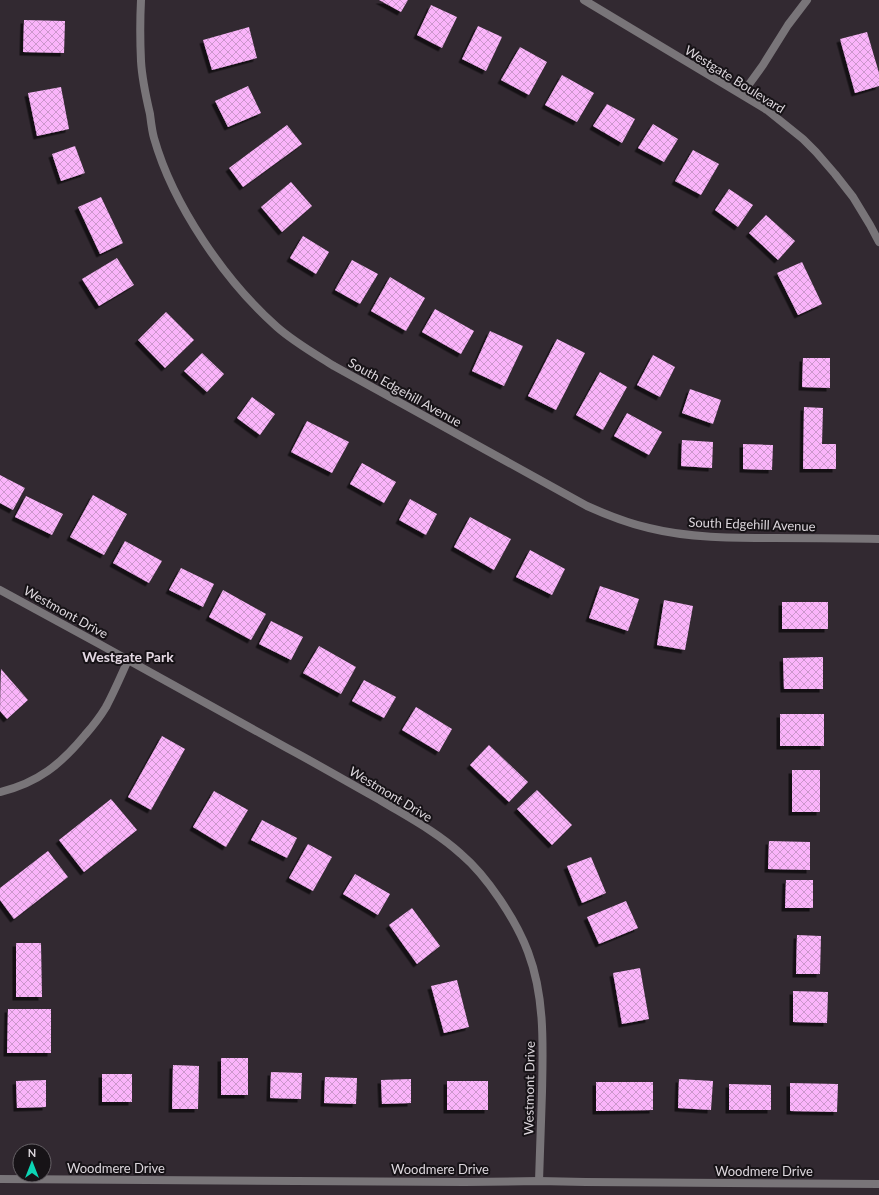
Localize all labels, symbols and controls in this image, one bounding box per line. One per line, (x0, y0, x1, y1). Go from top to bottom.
street label: Westgate Boulevard (682, 42, 788, 116)
street label: South Edgehill Avenue (345, 354, 465, 430)
street label: South Edgehill Avenue (688, 514, 816, 534)
street label: Westmont Drive (21, 582, 111, 642)
district label: Westgate Park (82, 648, 174, 665)
street label: Westmont Drive (347, 763, 436, 825)
street label: Westmont Drive (520, 1041, 538, 1135)
north arrow (12, 1143, 52, 1183)
text: N (28, 1146, 36, 1159)
street label: Woodmere Drive (67, 1160, 165, 1176)
street label: Woodmere Drive (391, 1161, 489, 1177)
street label: Woodmere Drive (715, 1163, 813, 1179)

